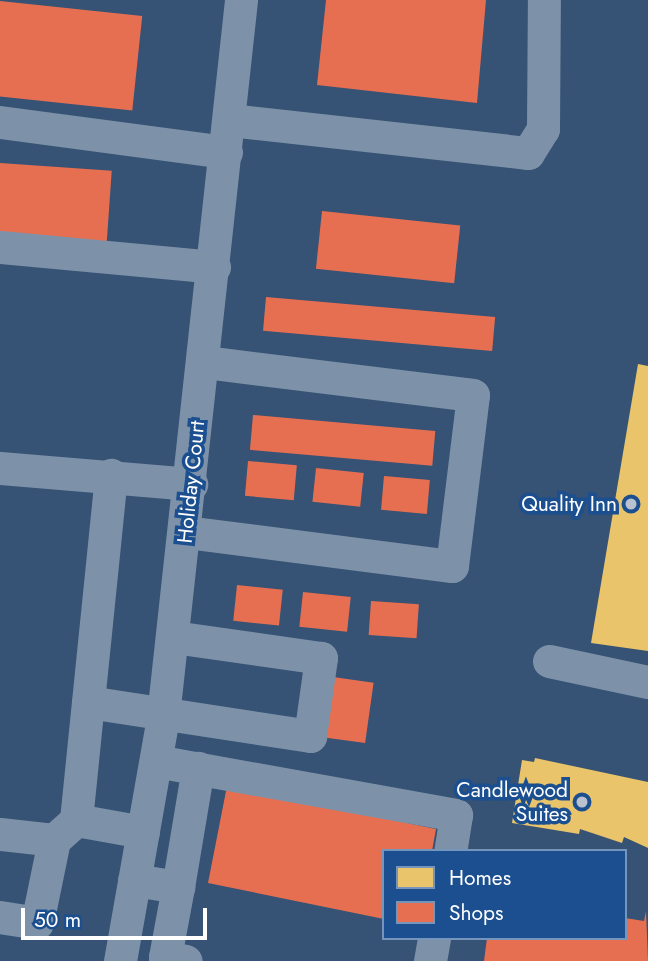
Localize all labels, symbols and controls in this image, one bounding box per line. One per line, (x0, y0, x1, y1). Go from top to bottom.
street label: Holiday Court (172, 419, 210, 545)
place label: Quality Inn (521, 491, 617, 517)
marker: Quality Inn (623, 496, 639, 512)
place label: Candlewood Suites (456, 777, 568, 827)
marker: Candlewood Suites (574, 794, 590, 810)
legend (382, 849, 627, 940)
text: Homes (449, 863, 511, 893)
scale bar (24, 894, 210, 938)
text: Shops (449, 898, 503, 928)
text: 50 m (34, 905, 81, 935)

